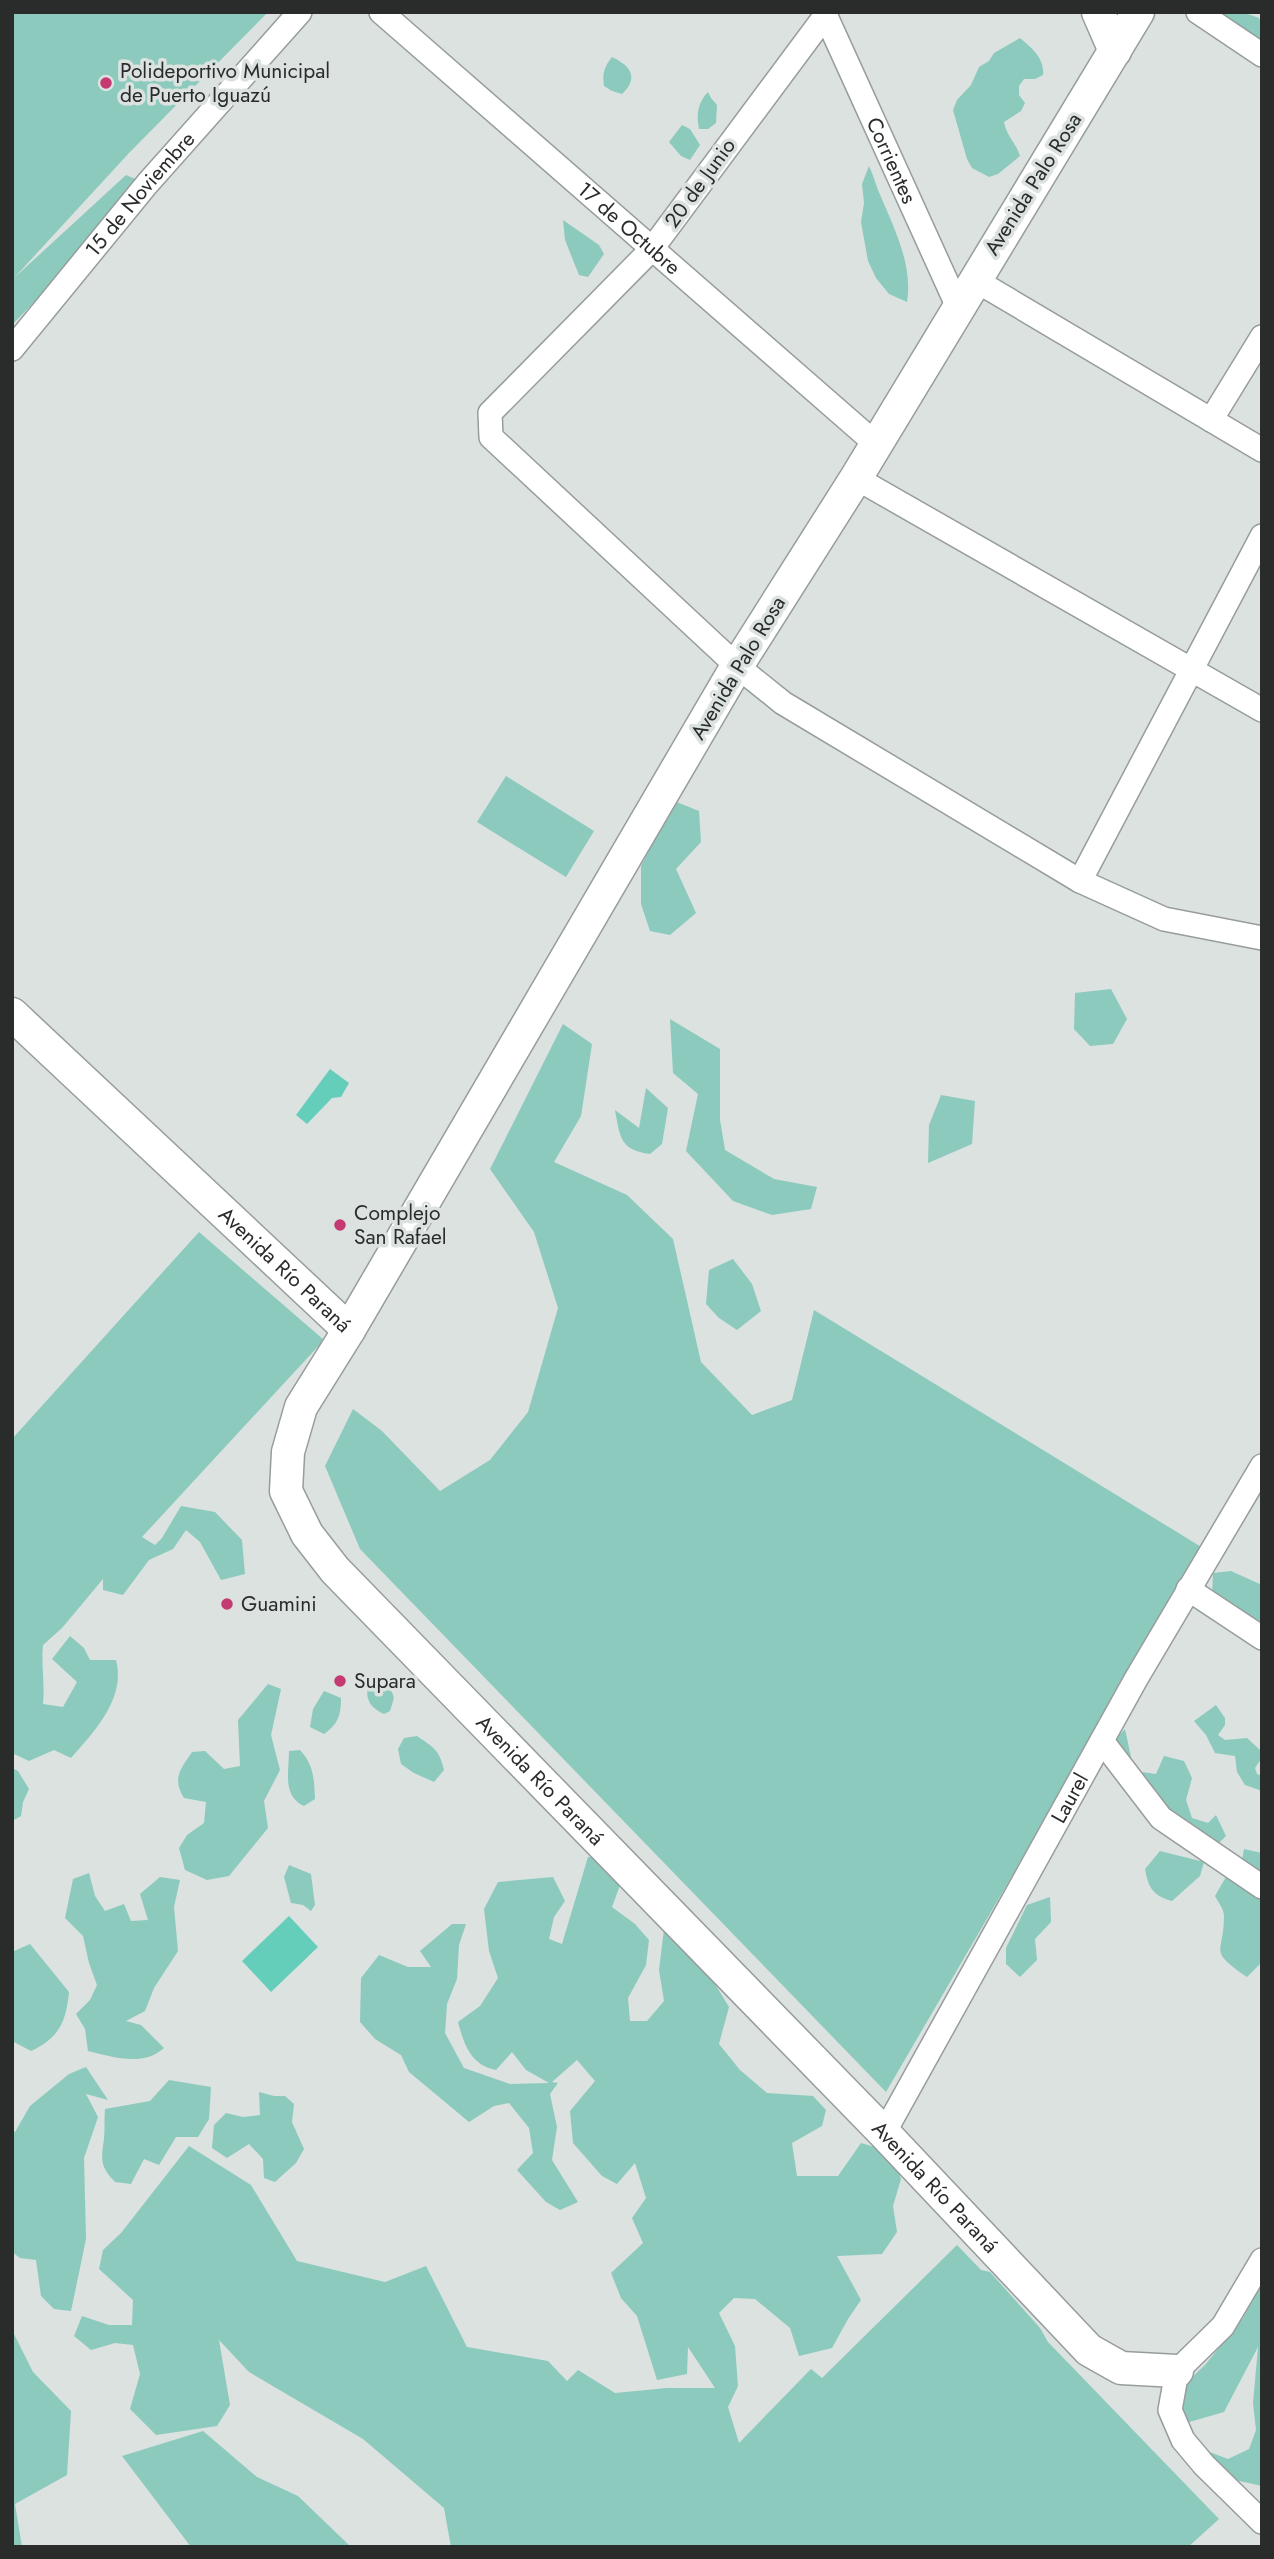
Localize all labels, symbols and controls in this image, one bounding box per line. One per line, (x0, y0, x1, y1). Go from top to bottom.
place label: Polideportivo Municipal de Puerto Iguazú (120, 56, 330, 110)
marker: Polideportivo Municipal de Puerto Iguazú (98, 75, 114, 91)
street label: Avenida Palo Rosa (977, 107, 1089, 261)
street label: Corrientes (859, 112, 924, 208)
street label: 15 de Noviembre (78, 125, 202, 263)
street label: 20 de Junio (657, 132, 743, 234)
street label: 17 de Octubre (571, 175, 687, 282)
street label: Avenida Palo Rosa (683, 591, 793, 745)
place label: Complejo San Rafael (354, 1198, 447, 1252)
street label: Avenida Río Paraná (212, 1200, 358, 1340)
marker: Complejo San Rafael (332, 1217, 348, 1233)
place label: Guamini (241, 1589, 317, 1619)
marker: Guamini (219, 1596, 235, 1612)
place label: Supara (354, 1666, 416, 1696)
marker: Supara (332, 1673, 348, 1689)
street label: Avenida Río Paraná (469, 1708, 611, 1852)
street label: Laurel (1044, 1768, 1096, 1829)
street label: Avenida Río Paraná (865, 2114, 1005, 2260)

